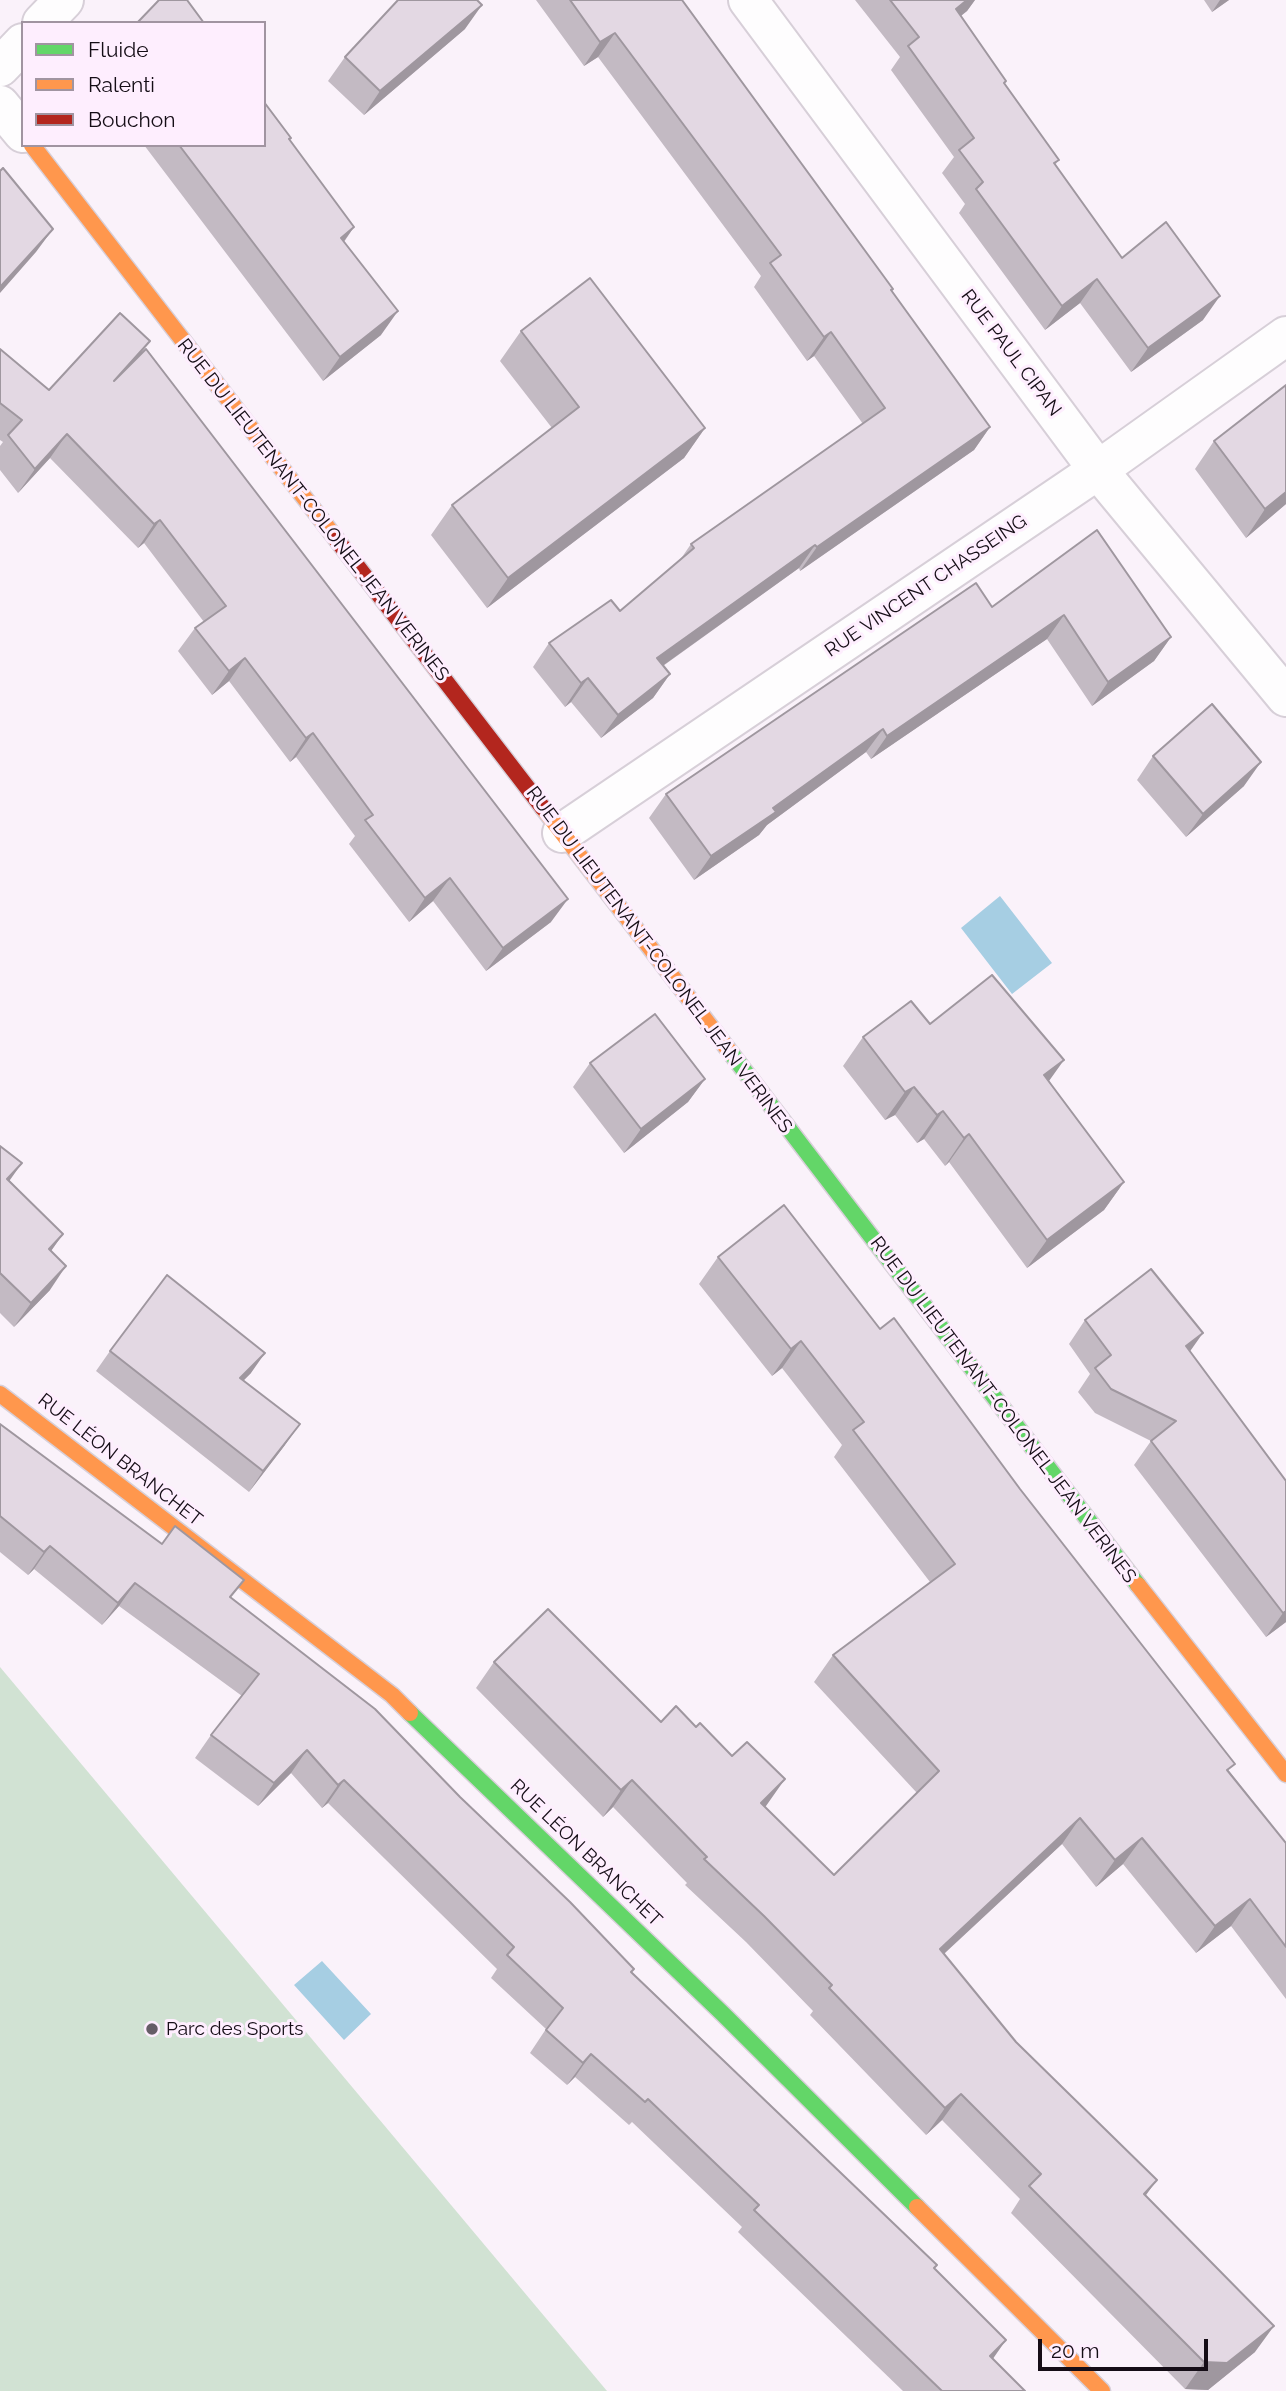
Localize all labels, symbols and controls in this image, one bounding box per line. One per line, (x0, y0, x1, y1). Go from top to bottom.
legend (21, 21, 266, 147)
text: Fluide (88, 37, 149, 62)
text: Ralenti (88, 72, 155, 97)
text: Bouchon (88, 107, 175, 132)
street label: RUE PAUL CIPAN (956, 285, 1066, 421)
street label: RUE DU LIEUTENANT-COLONEL JEAN VERINES (172, 334, 454, 686)
street label: RUE VINCENT CHASSEING (821, 510, 1031, 662)
street label: RUE DU LIEUTENANT-COLONEL JEAN VERINES (521, 782, 797, 1138)
street label: RUE DU LIEUTENANT-COLONEL JEAN VERINES (865, 1232, 1141, 1588)
street label: RUE LÉON BRANCHET (33, 1389, 207, 1531)
street label: RUE LÉON BRANCHET (505, 1775, 667, 1931)
place label: Parc des Sports (166, 2018, 303, 2040)
marker: Parc des Sports (144, 2021, 160, 2037)
scale bar (1041, 2324, 1211, 2368)
text: 20 m (1051, 2338, 1099, 2363)

